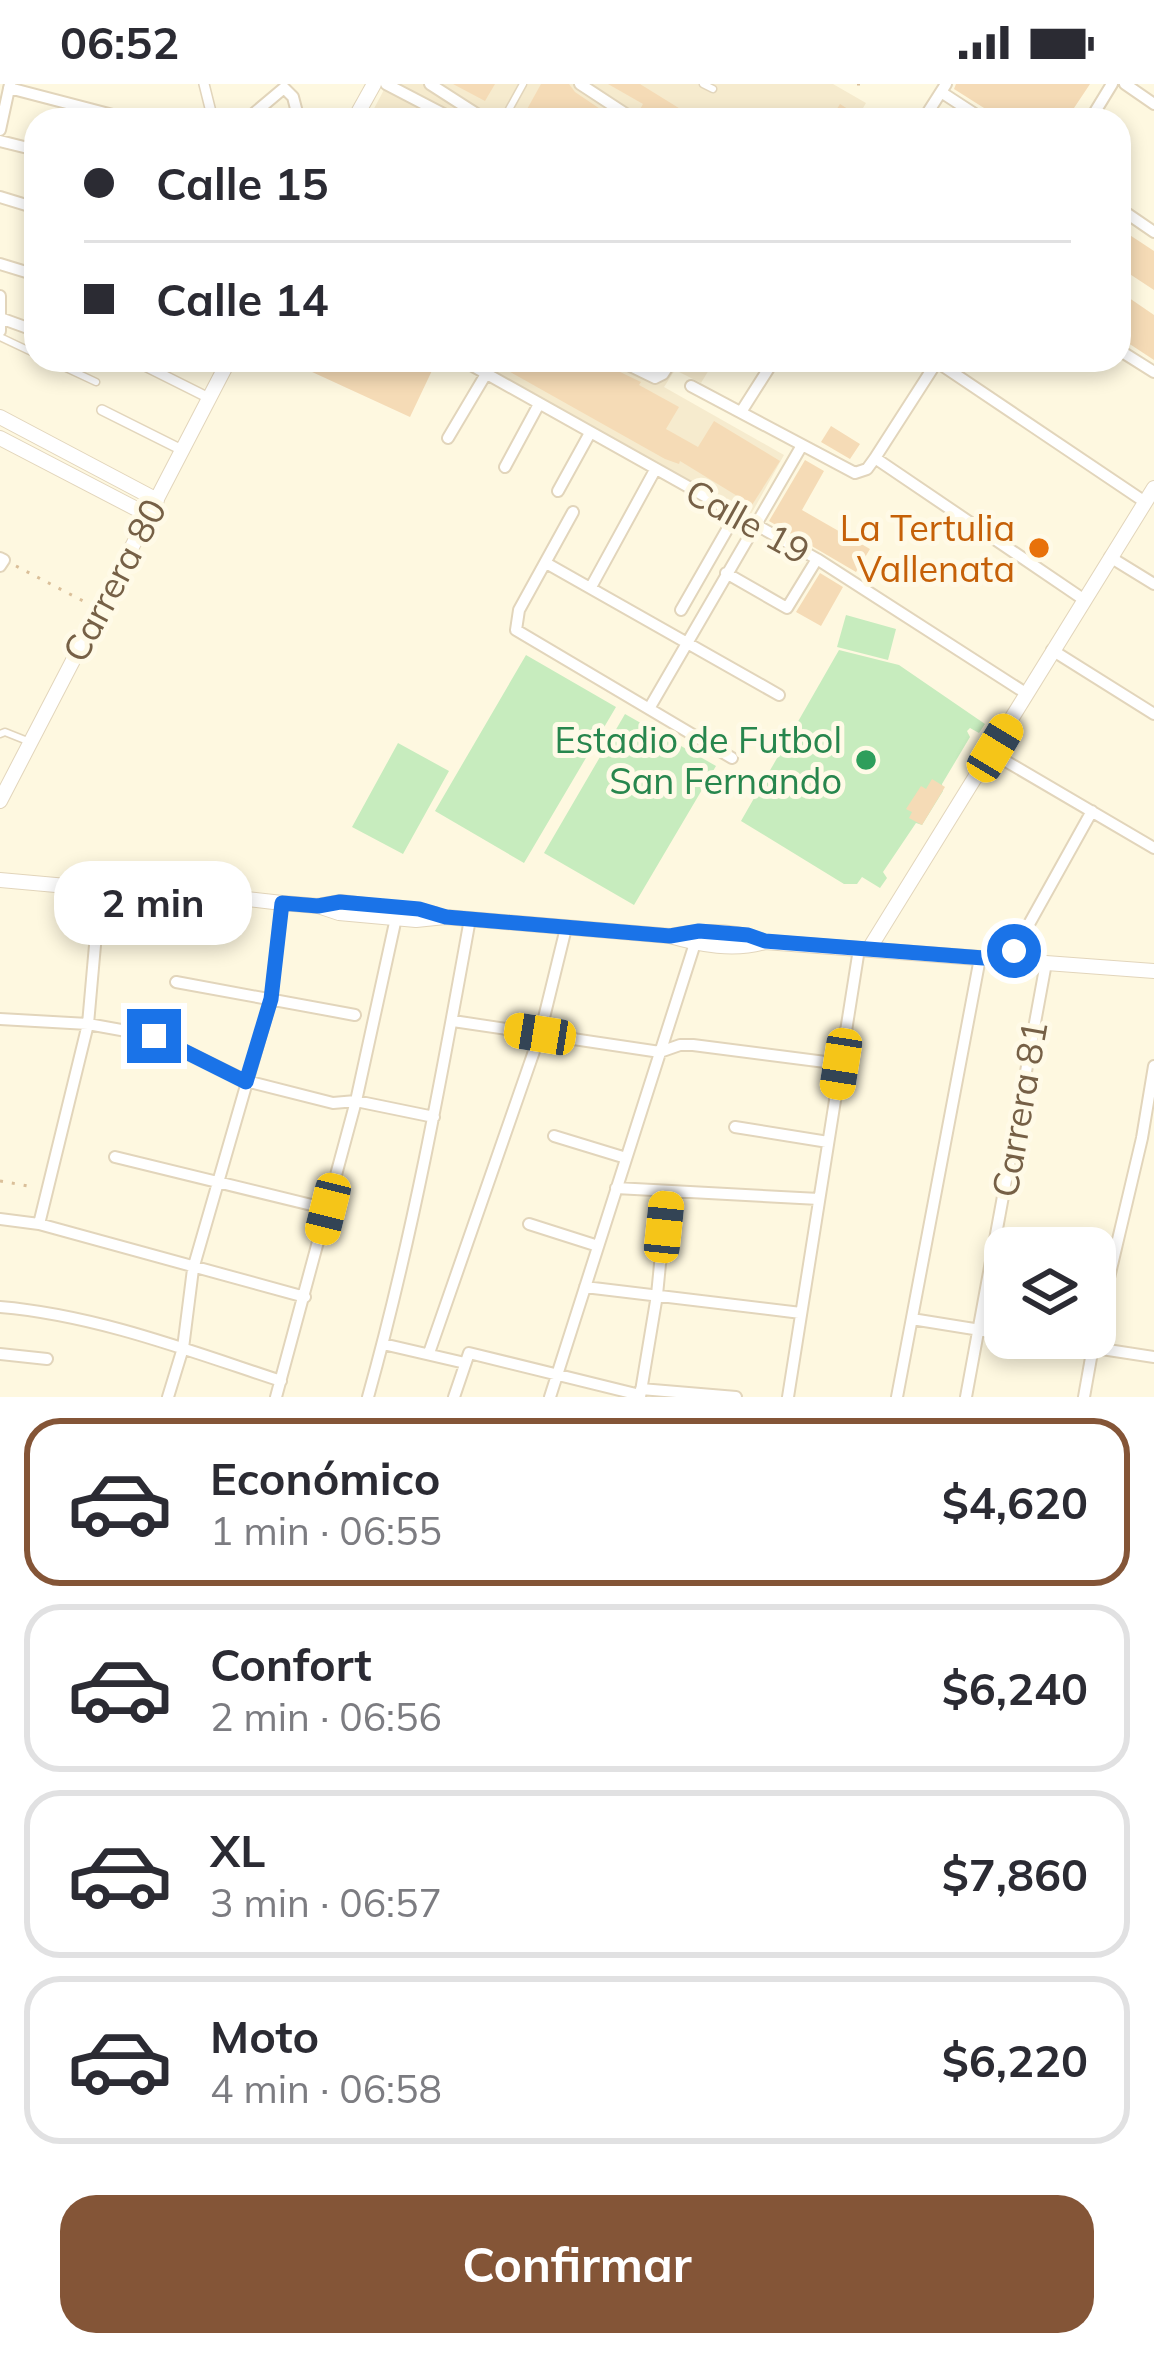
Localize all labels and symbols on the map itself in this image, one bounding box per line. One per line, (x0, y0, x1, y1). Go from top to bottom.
street label: Calle 19 (678, 469, 818, 573)
street label: Carrera 80 (52, 491, 176, 669)
place label: La Tertulia Vallenata (840, 505, 1015, 591)
marker: La Tertulia Vallenata (1026, 535, 1052, 561)
car (961, 708, 1029, 788)
place label: Estadio de Futbol San Fernando (555, 717, 842, 803)
marker: Estadio de Futbol San Fernando (853, 747, 879, 773)
callout: 2 min (55, 862, 253, 946)
route start (987, 924, 1041, 978)
route end (127, 1009, 181, 1063)
car (502, 1011, 578, 1057)
street label: Carrera 81 (981, 1017, 1057, 1201)
car (818, 1026, 864, 1102)
car (302, 1170, 354, 1248)
car (642, 1189, 686, 1265)

